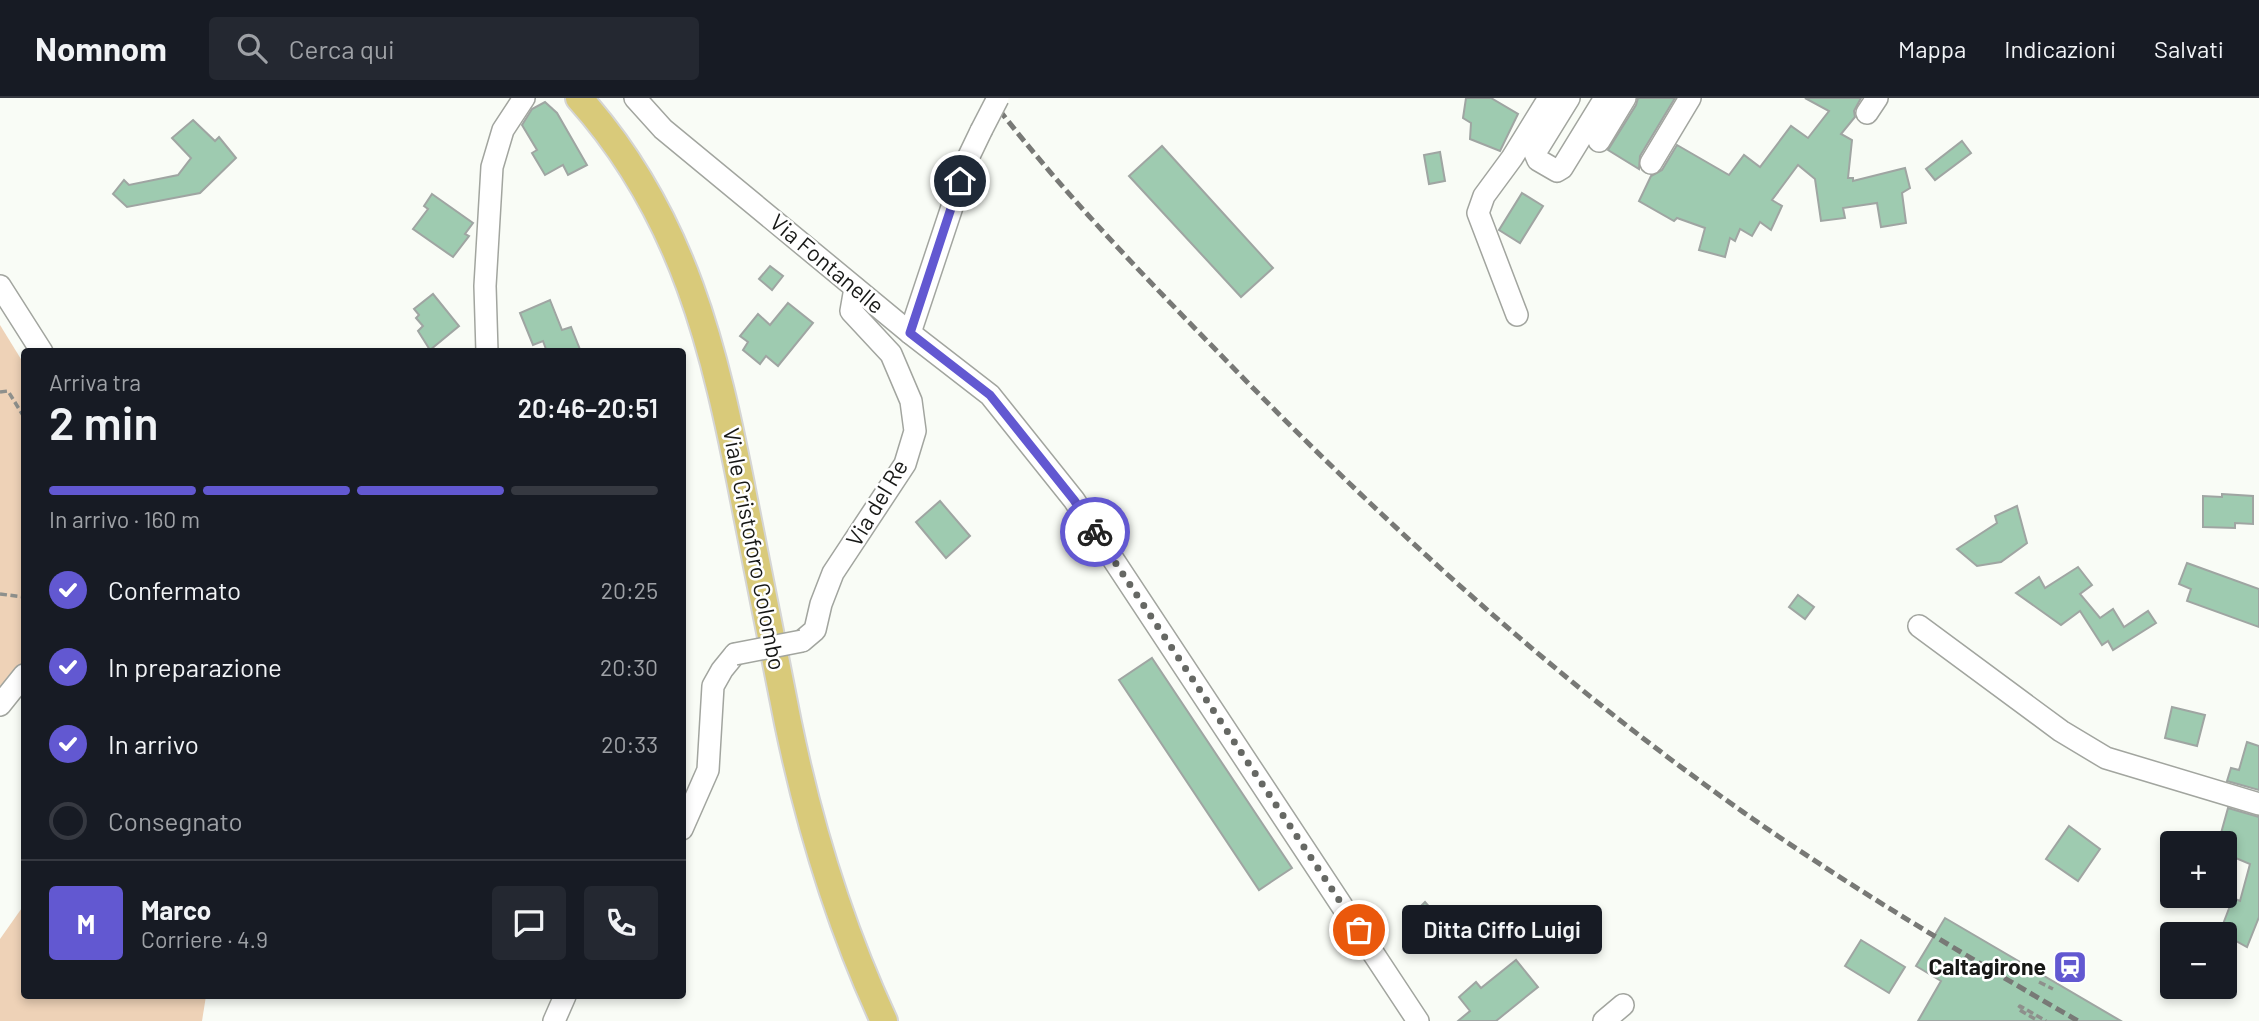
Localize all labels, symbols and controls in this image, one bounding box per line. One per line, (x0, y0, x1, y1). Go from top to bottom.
search box (209, 17, 699, 80)
text: Nomnom (35, 28, 167, 68)
icon: search (233, 29, 271, 67)
text: Cerca qui (289, 33, 395, 64)
text: Mappa (1898, 34, 1966, 63)
text: Indicazioni (2004, 34, 2116, 63)
text: Salvati (2154, 34, 2224, 63)
pin (930, 151, 990, 211)
icon: home (941, 162, 979, 200)
street label: Via Fontanelle (765, 207, 890, 319)
text: Arriva tra (49, 368, 141, 396)
text: 20:46–20:51 (518, 392, 658, 423)
text: 2 min (49, 394, 158, 449)
street label: Viale Cristoforo Colombo (718, 425, 792, 672)
street label: Via del Re (839, 454, 913, 551)
courier (1060, 497, 1130, 567)
text: In arrivo · 160 m (49, 505, 200, 533)
icon: bike (1076, 513, 1114, 551)
icon: check (49, 571, 87, 609)
text: Confermato (108, 574, 241, 605)
text: 20:25 (601, 576, 658, 604)
icon: check (49, 648, 87, 686)
text: In preparazione (108, 651, 282, 682)
text: 20:30 (600, 653, 658, 681)
icon: check (49, 725, 87, 763)
text: In arrivo (108, 728, 199, 759)
text: 20:33 (601, 730, 658, 758)
text: Consegnato (108, 805, 243, 836)
map controls (2160, 831, 2237, 999)
button: + (2160, 831, 2237, 908)
button: chat (492, 886, 566, 960)
button: phone (584, 886, 658, 960)
text: Marco (141, 894, 211, 925)
pin (1329, 900, 1389, 960)
callout: Ditta Ciffo Luigi (1401, 906, 1600, 954)
text: M (77, 908, 95, 939)
icon: bag (1340, 911, 1378, 949)
text: Ditta Ciffo Luigi (1423, 915, 1581, 943)
button: − (2160, 922, 2237, 999)
text: Corriere · 4.9 (141, 925, 268, 953)
station icon: Caltagirone (2051, 948, 2089, 986)
place label: Caltagirone (1928, 952, 2046, 980)

